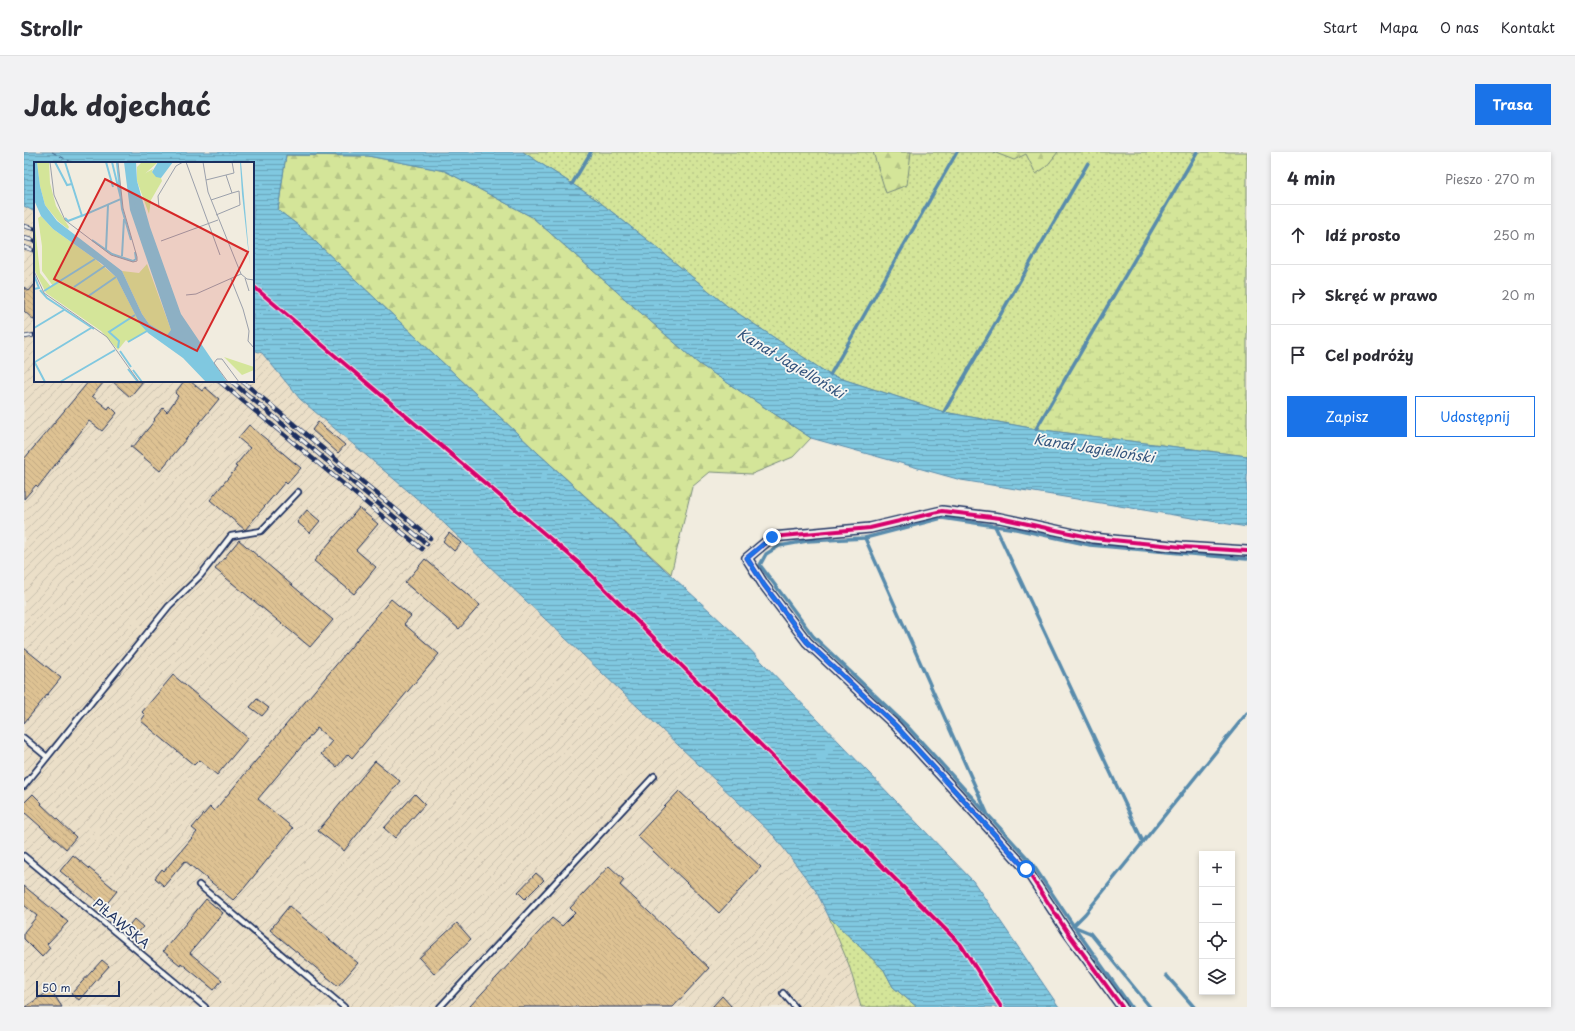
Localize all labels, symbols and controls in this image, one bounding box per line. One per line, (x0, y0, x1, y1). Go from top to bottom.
text: Strollr (20, 14, 83, 42)
text: Start (1323, 17, 1358, 38)
text: Mapa (1380, 17, 1418, 38)
text: O nas (1440, 17, 1479, 38)
text: Kontakt (1501, 17, 1555, 38)
text: Jak dojechać (24, 83, 211, 126)
button: Trasa (1475, 84, 1551, 125)
inset map (34, 162, 254, 382)
text: 4 min (1287, 165, 1335, 191)
text: Pieszo · 270 m (1445, 169, 1535, 188)
text: Idź prosto (1325, 223, 1400, 246)
icon: ahead (1287, 224, 1309, 246)
text: 250 m (1493, 225, 1535, 244)
text: Skręć w prawo (1325, 283, 1438, 306)
icon: right (1287, 284, 1309, 306)
text: 20 m (1501, 285, 1535, 304)
water label: Kanał Jagielloński (733, 323, 850, 404)
text: Cel podróży (1325, 343, 1413, 366)
icon: arrive (1287, 344, 1309, 366)
button: Zapisz (1287, 396, 1407, 437)
button: Udostępnij (1415, 396, 1535, 437)
water label: Kanał Jagielloński (1032, 428, 1158, 468)
route end (763, 528, 781, 546)
map controls (1199, 851, 1235, 995)
button: + (1199, 851, 1235, 887)
route start (1017, 860, 1035, 878)
button: − (1199, 887, 1235, 923)
street label: PIŁAWSKA (90, 894, 155, 953)
button: locate (1199, 923, 1235, 959)
button: layers (1199, 959, 1235, 995)
scale bar (36, 979, 120, 998)
text: 50 m (42, 979, 71, 996)

